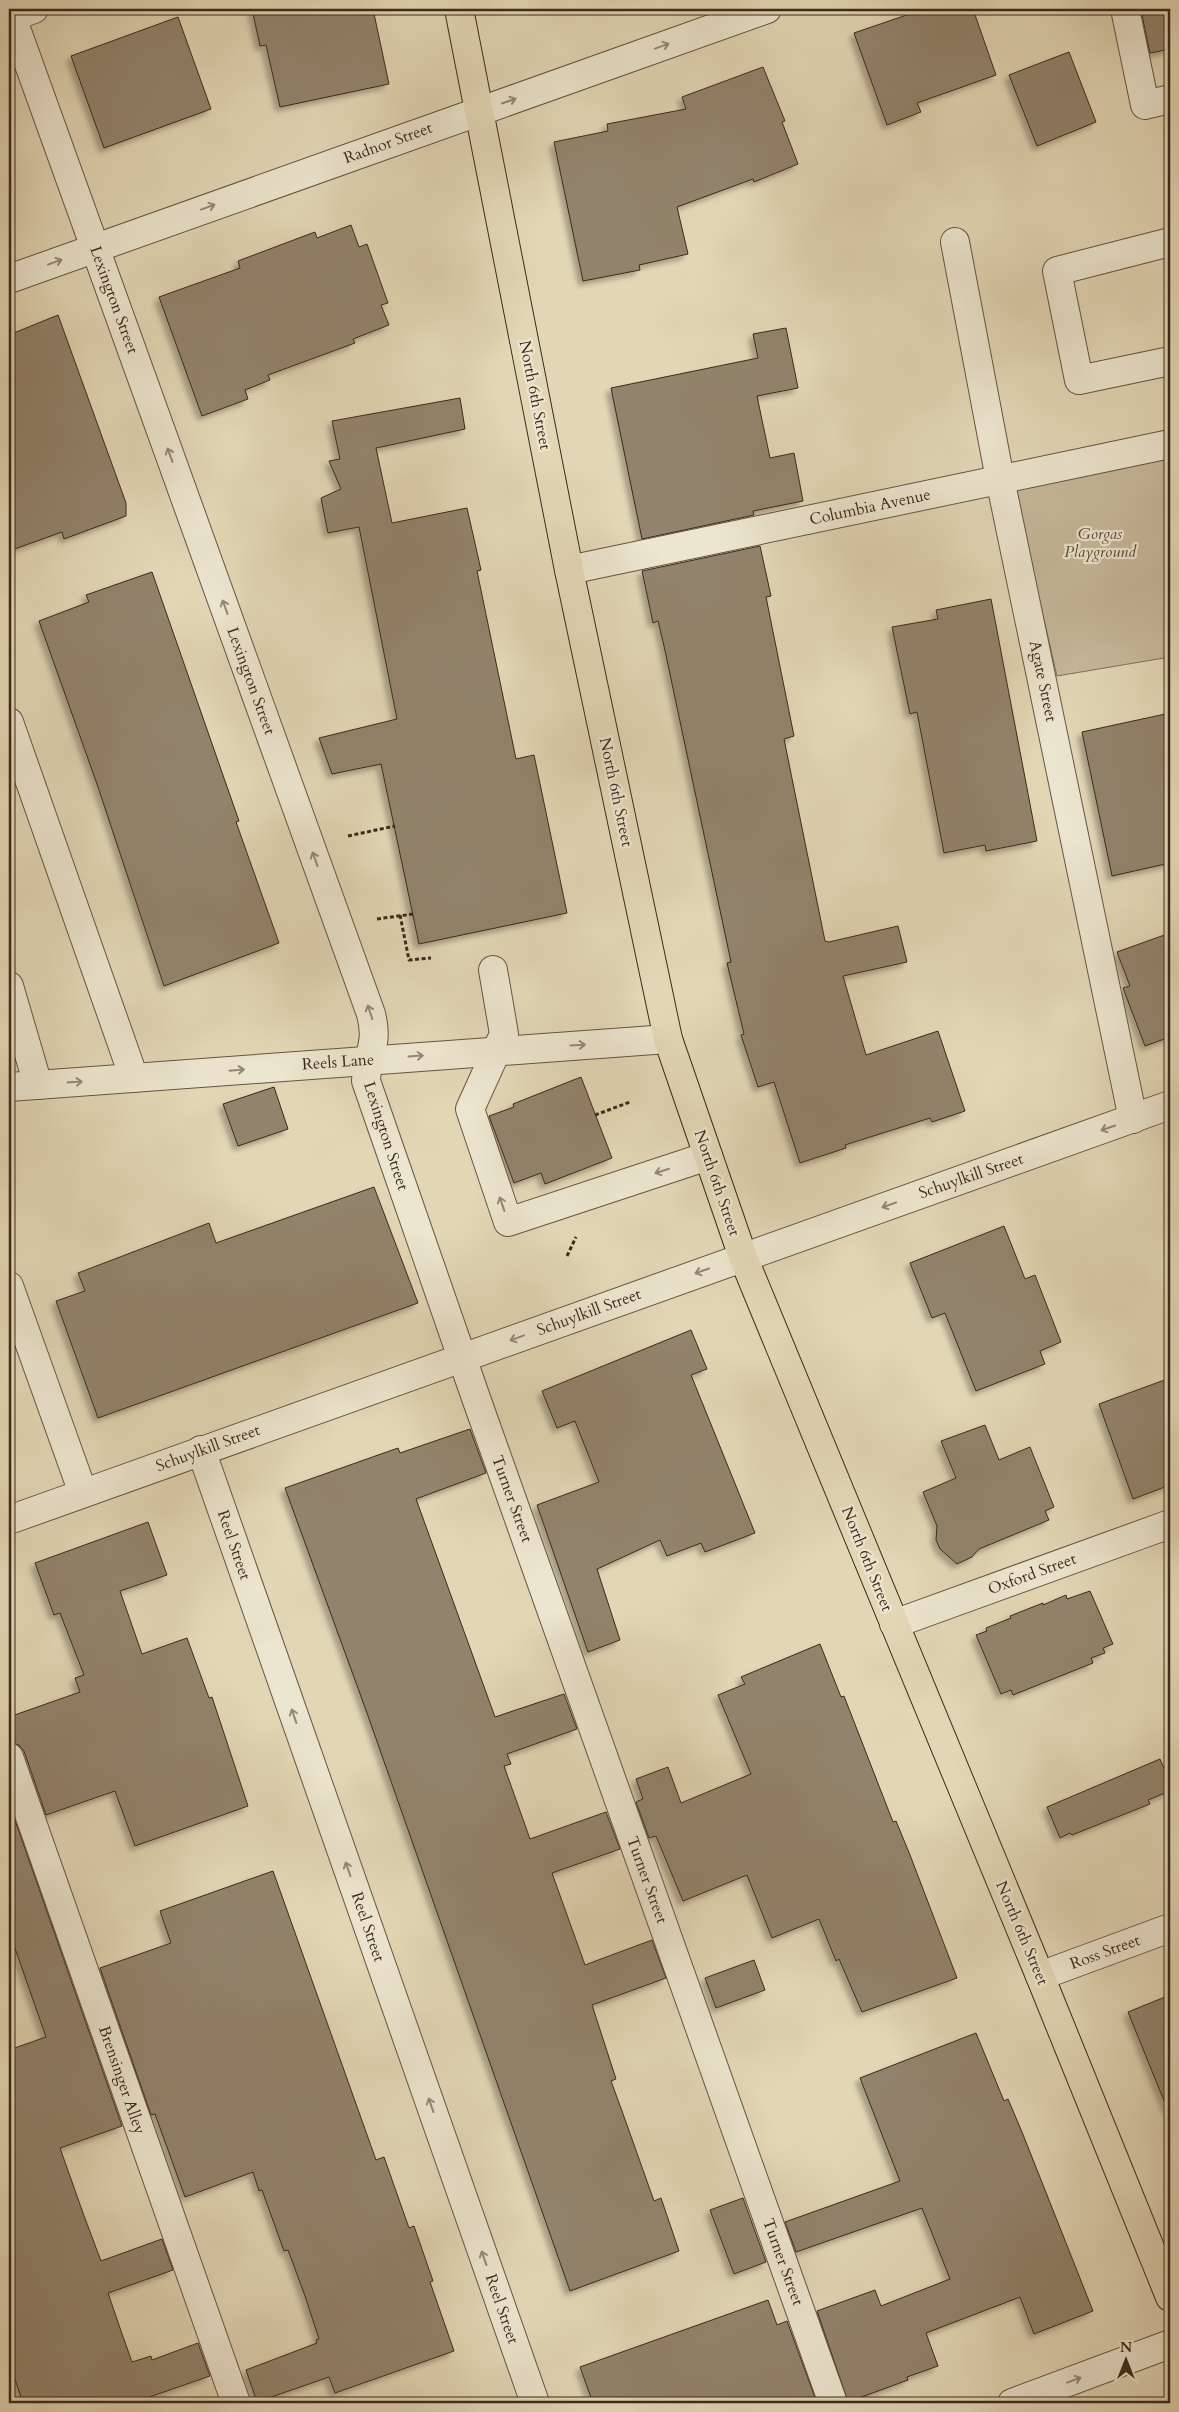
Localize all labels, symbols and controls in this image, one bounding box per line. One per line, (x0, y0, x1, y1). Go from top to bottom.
one-way arrow (654, 41, 670, 50)
one-way arrow (501, 95, 517, 105)
street label: Radnor Street (341, 117, 435, 169)
one-way arrow (199, 202, 215, 211)
street label: Lexington Street (84, 243, 144, 357)
one-way arrow (46, 257, 62, 266)
street label: North 6th Street (514, 338, 556, 452)
one-way arrow (165, 447, 174, 463)
street label: Columbia Avenue (807, 483, 933, 531)
park label: Gorgas Playground (1064, 523, 1137, 563)
one-way arrow (220, 600, 229, 616)
street label: Lexington Street (221, 624, 281, 738)
street label: Agate Street (1024, 638, 1062, 724)
street label: North 6th Street (594, 735, 638, 849)
one-way arrow (310, 852, 319, 867)
one-way arrow (365, 1005, 374, 1021)
one-way arrow (570, 1041, 586, 1050)
street label: Reels Lane (301, 1049, 375, 1075)
one-way arrow (408, 1051, 424, 1061)
one-way arrow (229, 1065, 245, 1074)
one-way arrow (67, 1077, 83, 1087)
street label: Lexington Street (358, 1079, 414, 1193)
one-way arrow (1101, 1124, 1116, 1133)
street label: North 6th Street (689, 1127, 745, 1239)
street label: Schuylkill Street (916, 1148, 1026, 1204)
one-way arrow (654, 1166, 670, 1176)
one-way arrow (497, 1196, 507, 1212)
one-way arrow (881, 1201, 897, 1210)
one-way arrow (695, 1267, 711, 1276)
street label: Schuylkill Street (534, 1283, 644, 1341)
one-way arrow (509, 1334, 525, 1343)
street label: Schuylkill Street (153, 1419, 263, 1477)
street label: Turner Street (486, 1452, 538, 1546)
street label: North 6th Street (836, 1503, 898, 1615)
street label: Reel Street (212, 1507, 256, 1583)
street label: Oxford Street (985, 1548, 1079, 1600)
one-way arrow (289, 1708, 298, 1724)
street label: Turner Street (621, 1833, 673, 1927)
one-way arrow (343, 1862, 352, 1877)
street label: North 6th Street (990, 1878, 1054, 1988)
street label: Reel Street (346, 1889, 390, 1965)
street label: Ross Street (1067, 1929, 1143, 1975)
street label: Brensinger Alley (93, 2023, 151, 2138)
one-way arrow (426, 2098, 435, 2113)
street label: Turner Street (757, 2215, 809, 2309)
one-way arrow (479, 2250, 489, 2266)
street label: Reel Street (480, 2271, 524, 2347)
north arrow (1102, 2334, 1152, 2384)
text: N (1120, 2338, 1132, 2357)
one-way arrow (1066, 2375, 1081, 2384)

